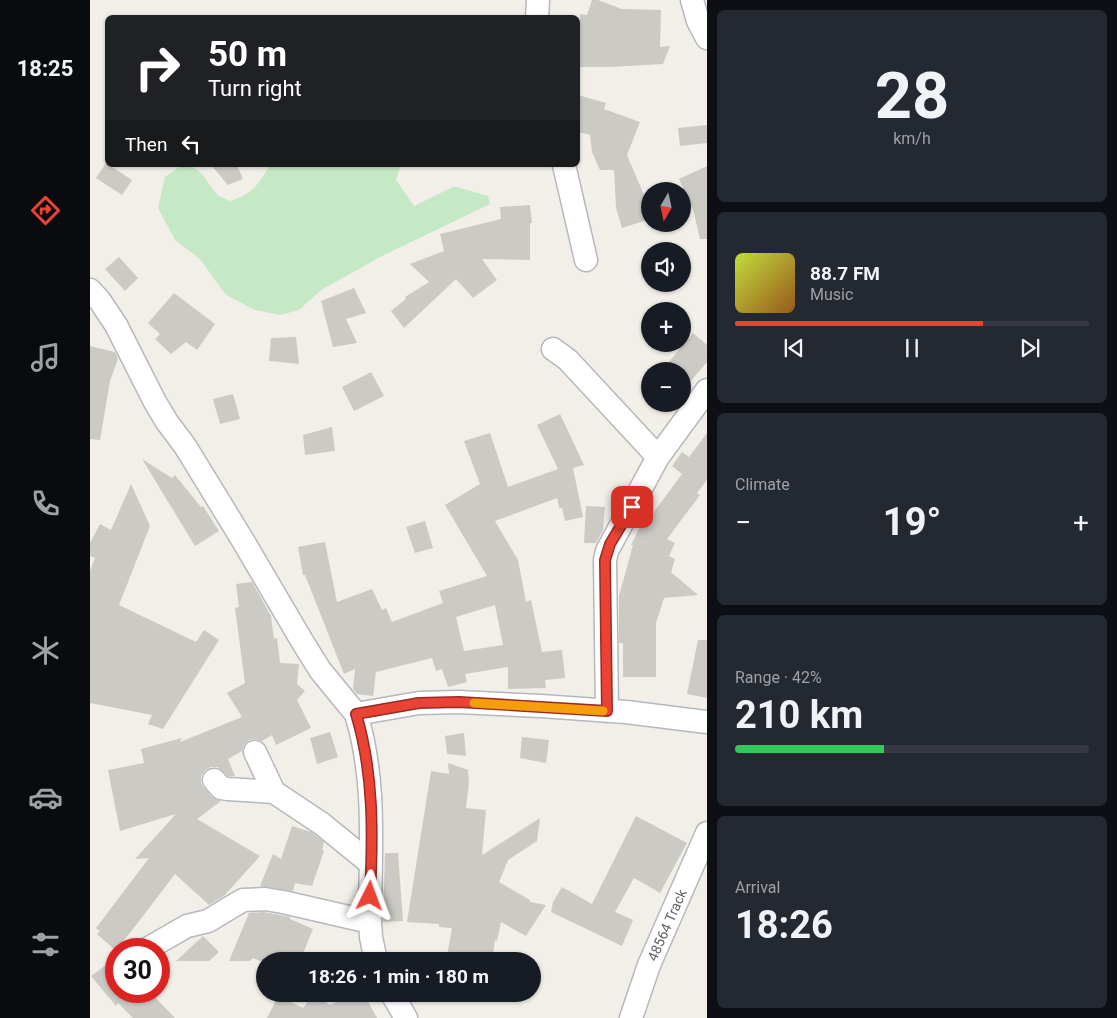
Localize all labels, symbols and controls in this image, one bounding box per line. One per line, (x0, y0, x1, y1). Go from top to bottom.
text: 50 m (208, 34, 287, 75)
icon: right (125, 35, 190, 100)
text: 18:25 (17, 56, 73, 81)
text: 28 (875, 58, 949, 134)
text: Turn right (208, 76, 302, 101)
text: km/h (893, 129, 931, 148)
icon: left (177, 130, 205, 158)
text: Then (125, 133, 167, 156)
north arrow (641, 182, 691, 232)
map controls (641, 182, 691, 412)
icon: directions (28, 193, 63, 228)
button: sound (641, 242, 691, 292)
text: 88.7 FM (810, 262, 880, 285)
text: Music (810, 285, 853, 304)
button: + (641, 302, 691, 352)
icon: previous (780, 334, 808, 362)
icon: pause (898, 334, 926, 362)
icon: next (1016, 334, 1044, 362)
icon: music (28, 340, 63, 375)
button: − (641, 362, 691, 412)
text: Climate (735, 475, 790, 494)
icon: phone (28, 486, 63, 521)
pin (611, 486, 653, 528)
icon: arrive (618, 493, 646, 521)
text: 19° (883, 500, 941, 544)
text: − (735, 506, 751, 539)
text: + (1073, 506, 1089, 539)
icon: climate (28, 633, 63, 668)
text: Range · 42% (735, 668, 822, 687)
text: 210 km (735, 693, 863, 737)
icon: car (28, 780, 63, 815)
position arrow (343, 869, 395, 921)
text: Arrival (735, 878, 780, 897)
street label: 48564 Track (644, 886, 690, 963)
text: 18:26 (735, 903, 833, 947)
icon: filters (28, 927, 63, 962)
speed limit sign: 30 (105, 938, 170, 1003)
text: 18:26 · 1 min · 180 m (308, 965, 489, 988)

